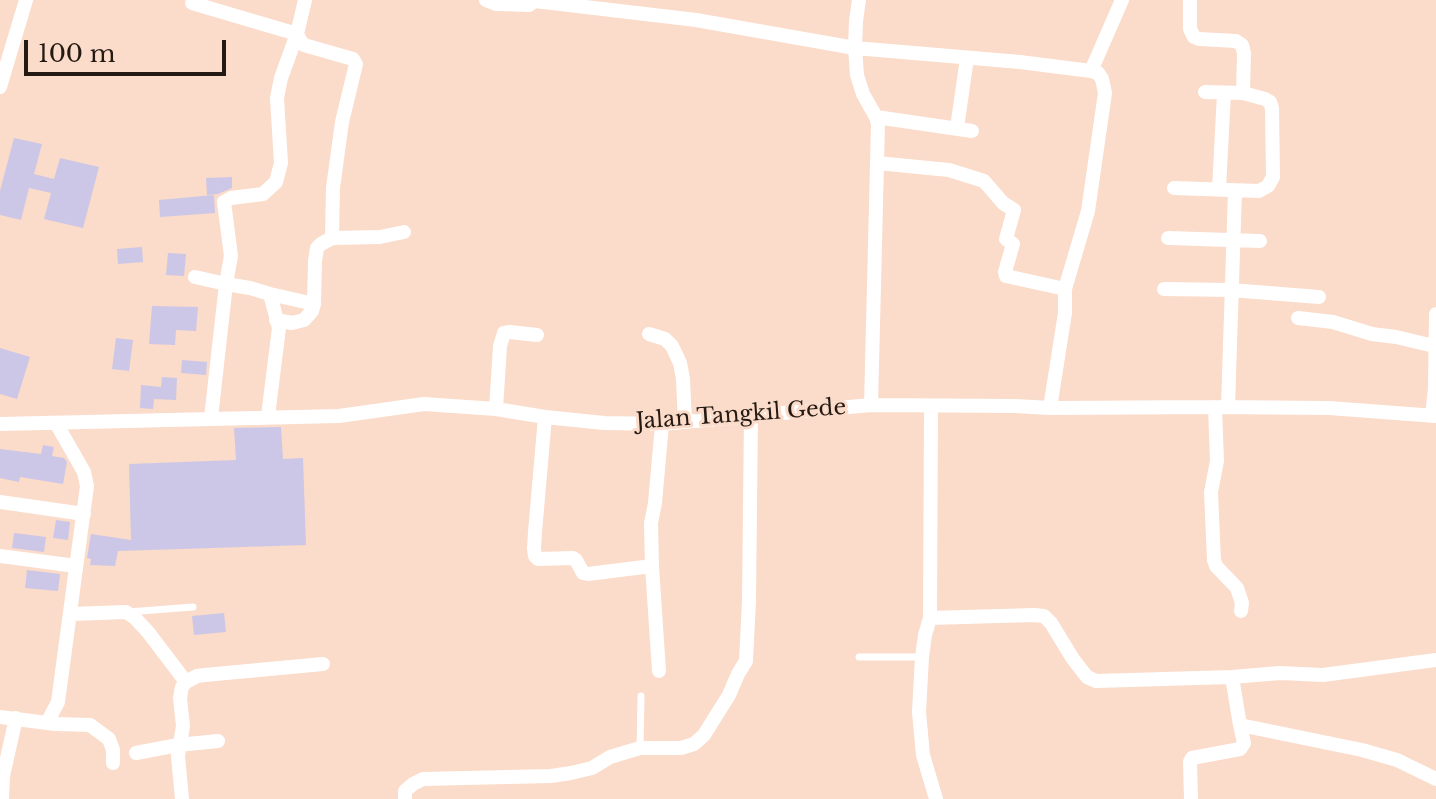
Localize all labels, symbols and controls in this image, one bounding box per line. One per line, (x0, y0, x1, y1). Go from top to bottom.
scale bar (28, 24, 230, 74)
text: 100 m (38, 39, 116, 68)
street label: Jalan Tangkil Gede (635, 394, 847, 436)

